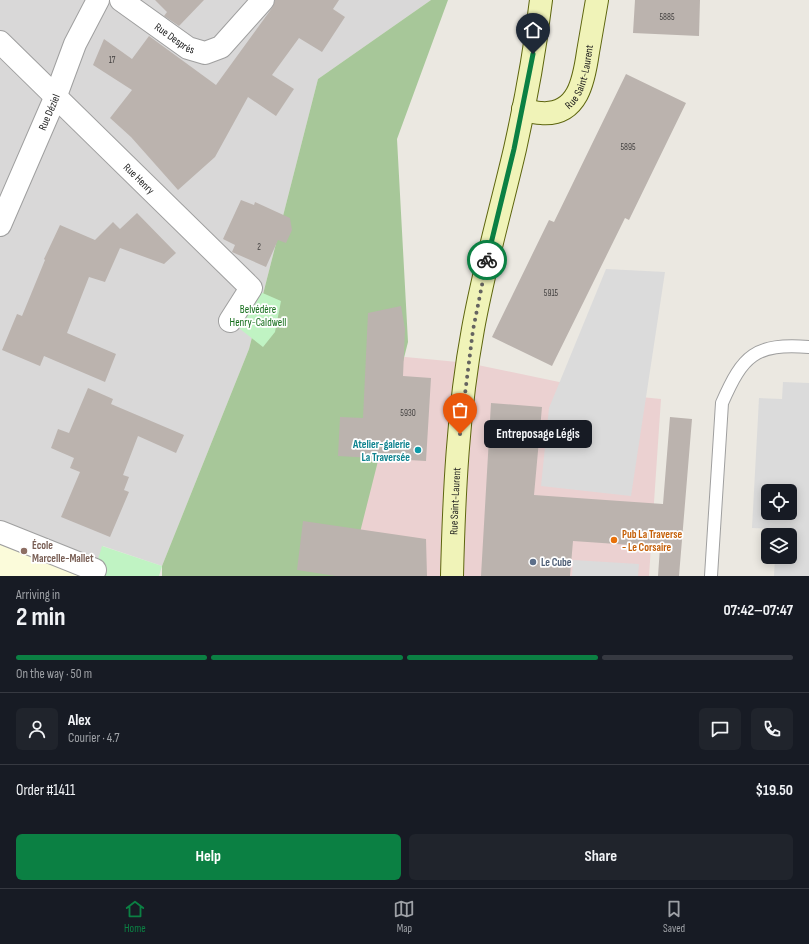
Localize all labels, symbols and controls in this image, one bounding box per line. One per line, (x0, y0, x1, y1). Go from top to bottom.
house number: 5885 (659, 12, 675, 23)
pin (516, 13, 550, 54)
icon: home (522, 19, 544, 41)
street label: Rue Després (152, 20, 196, 57)
street label: Rue Saint-Laurent (562, 43, 596, 112)
house number: 17 (109, 55, 116, 66)
street label: Rue Déziel (36, 92, 63, 132)
house number: 5895 (620, 142, 636, 153)
street label: Rue Henry (121, 161, 158, 197)
courier (467, 240, 507, 280)
house number: 2 (257, 242, 261, 253)
icon: bike (476, 249, 498, 271)
house number: 5915 (544, 288, 559, 299)
park label: Belvédère Henry-Caldwell (230, 303, 286, 329)
pin (443, 393, 477, 434)
icon: bag (449, 399, 471, 421)
house number: 5930 (400, 408, 416, 419)
callout: Entreposage Légis (484, 420, 592, 448)
text: Entreposage Légis (496, 426, 580, 442)
place label: Atelier-galerie La Traversée (352, 438, 410, 464)
marker: Atelier-galerie La Traversée (413, 445, 423, 455)
street label: Rue Saint-Laurent (447, 466, 464, 535)
map controls (761, 484, 797, 564)
button: locate (761, 484, 797, 520)
place label: Pub La Traverse - Le Corsaire (622, 528, 682, 554)
button: layers (761, 528, 797, 564)
marker: Pub La Traverse - Le Corsaire (609, 535, 619, 545)
place label: École Marcelle-Mallet (32, 539, 94, 565)
marker: École Marcelle-Mallet (19, 546, 29, 556)
place label: Le Cube (541, 556, 572, 569)
marker: Le Cube (528, 557, 538, 567)
text: Arriving in (16, 587, 60, 603)
text: 07:42–07:47 (724, 601, 793, 620)
text: 2 min (16, 602, 66, 633)
text: On the way · 50 m (16, 666, 92, 682)
button: person (16, 708, 58, 750)
button: chat (699, 708, 741, 750)
button: phone (751, 708, 793, 750)
text: Alex (68, 711, 91, 730)
text: Courier · 4.7 (68, 730, 120, 746)
text: Order #1411 (16, 781, 75, 800)
text: $19.50 (755, 781, 793, 800)
button: Help (16, 834, 401, 880)
button: Share (409, 834, 793, 880)
tab: Home (124, 898, 146, 935)
tab: Map (393, 898, 415, 935)
tab: Saved (663, 898, 685, 935)

